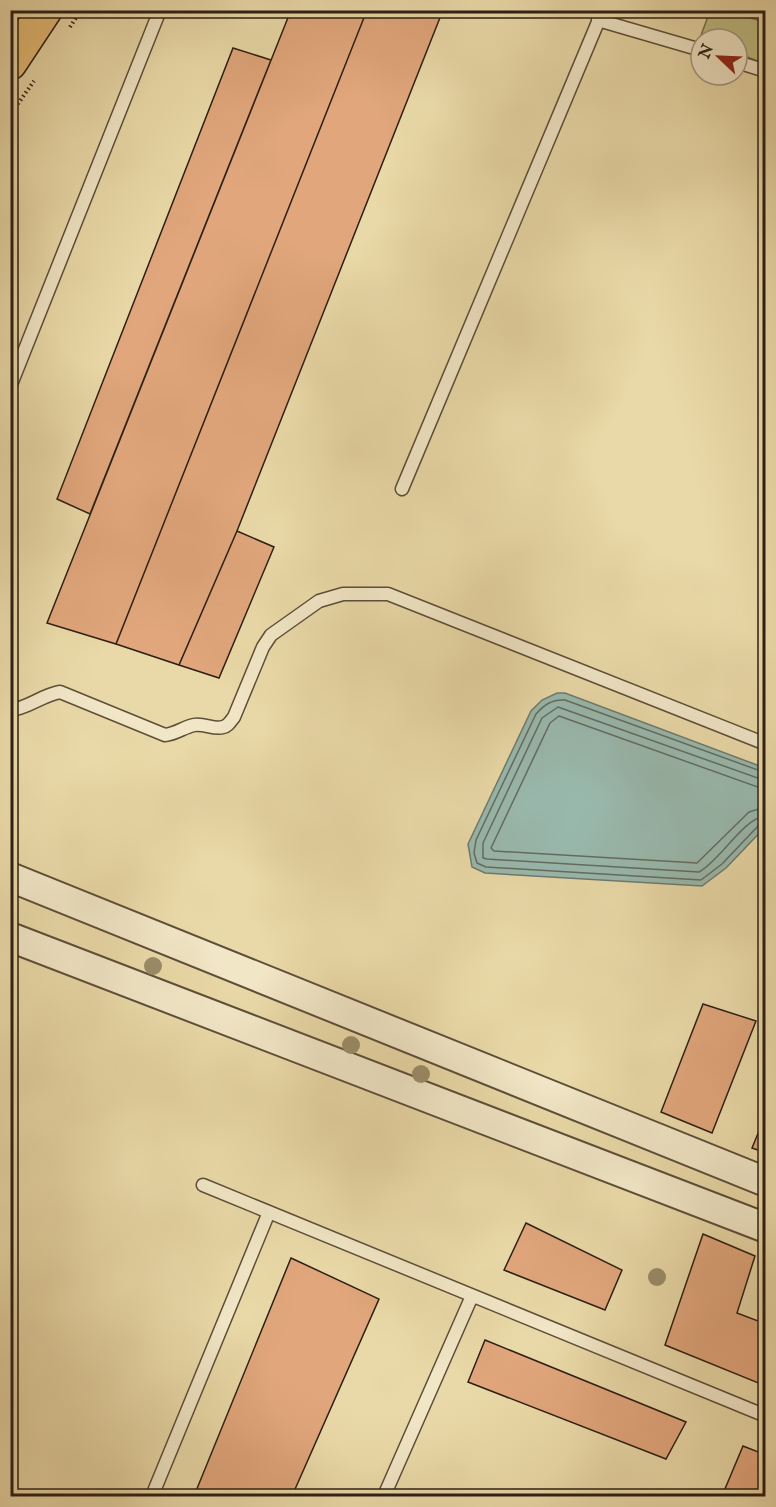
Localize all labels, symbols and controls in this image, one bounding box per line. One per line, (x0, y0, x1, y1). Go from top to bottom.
north arrow (689, 27, 749, 87)
text: N (695, 41, 719, 63)

